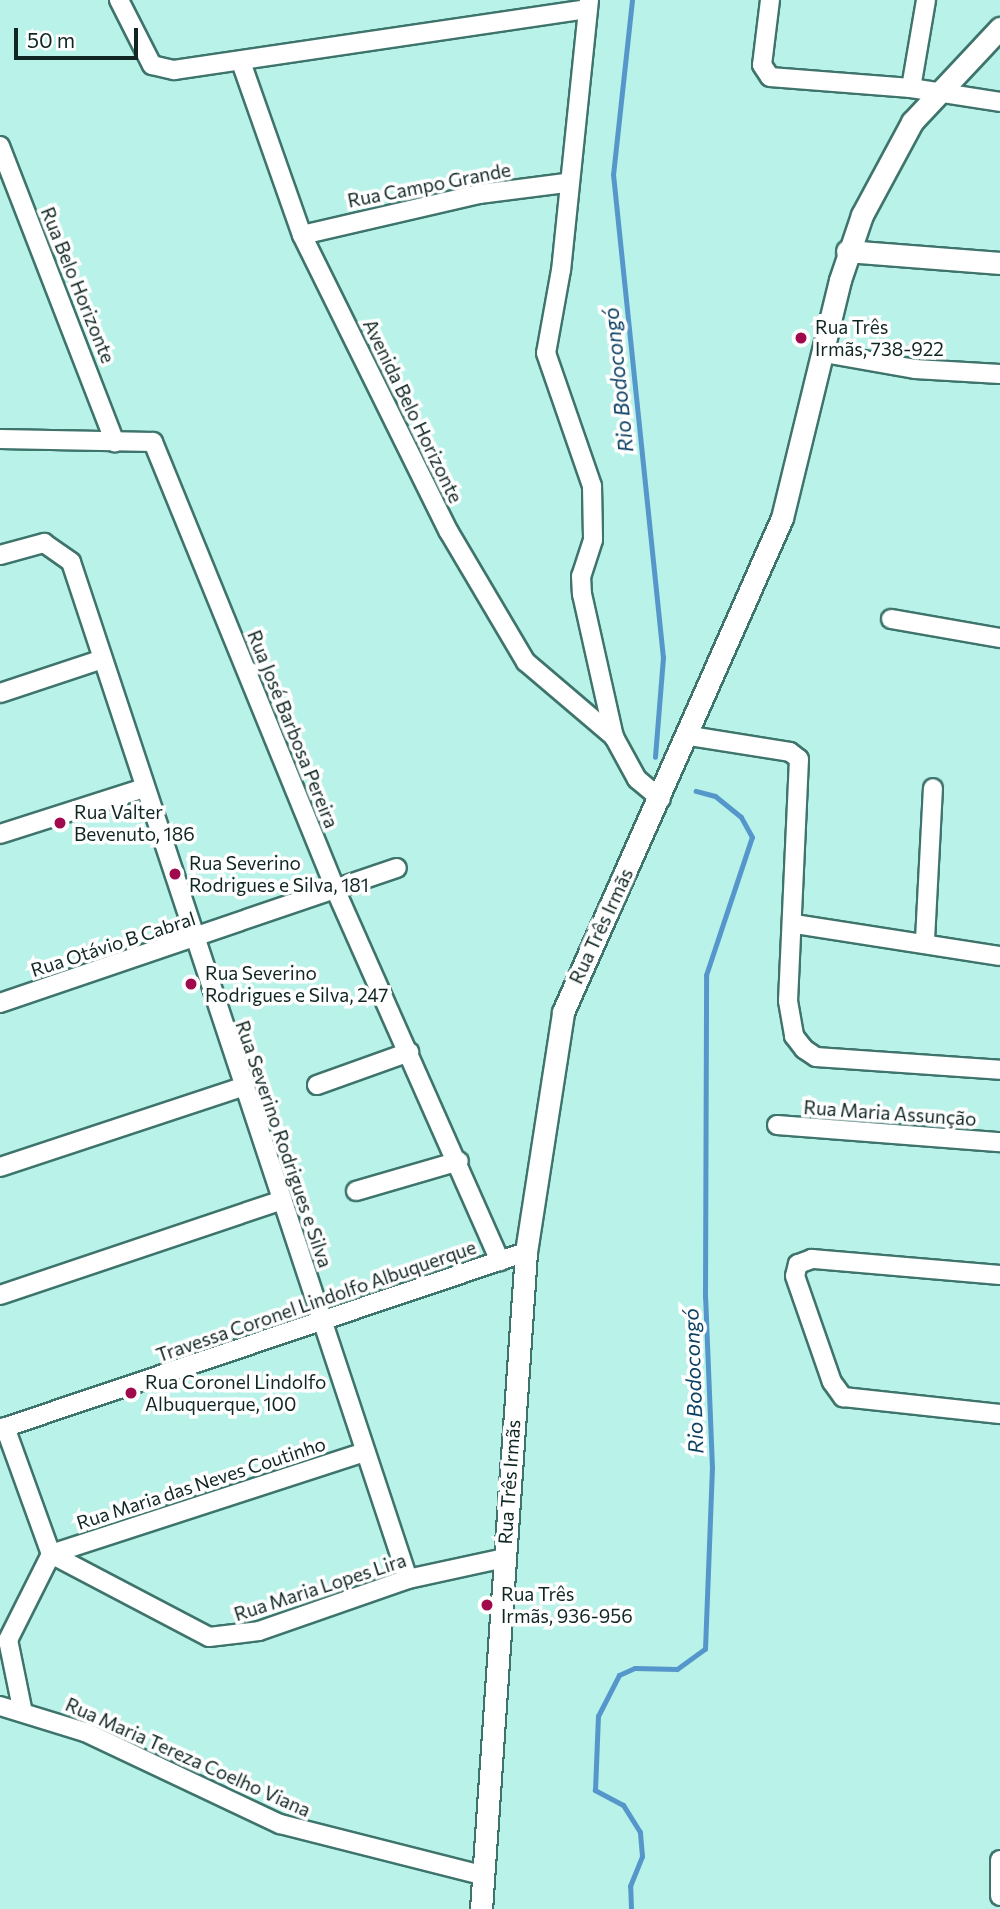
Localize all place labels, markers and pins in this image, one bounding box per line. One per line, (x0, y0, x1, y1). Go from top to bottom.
place label: Rua Três Irmãs, 738-922 (815, 316, 944, 360)
marker: Rua Três Irmãs, 738-922 (793, 330, 809, 346)
place label: Rua Valter Bevenuto, 186 (74, 801, 195, 845)
marker: Rua Valter Bevenuto, 186 (52, 815, 68, 831)
place label: Rua Severino Rodrigues e Silva, 181 (189, 852, 369, 896)
marker: Rua Severino Rodrigues e Silva, 181 (167, 866, 183, 882)
place label: Rua Severino Rodrigues e Silva, 247 (205, 962, 388, 1006)
marker: Rua Severino Rodrigues e Silva, 247 (183, 976, 199, 992)
place label: Rua Coronel Lindolfo Albuquerque, 100 (145, 1371, 326, 1415)
marker: Rua Coronel Lindolfo Albuquerque, 100 (123, 1385, 139, 1401)
place label: Rua Três Irmãs, 936-956 (501, 1583, 633, 1627)
marker: Rua Três Irmãs, 936-956 (479, 1597, 495, 1613)

